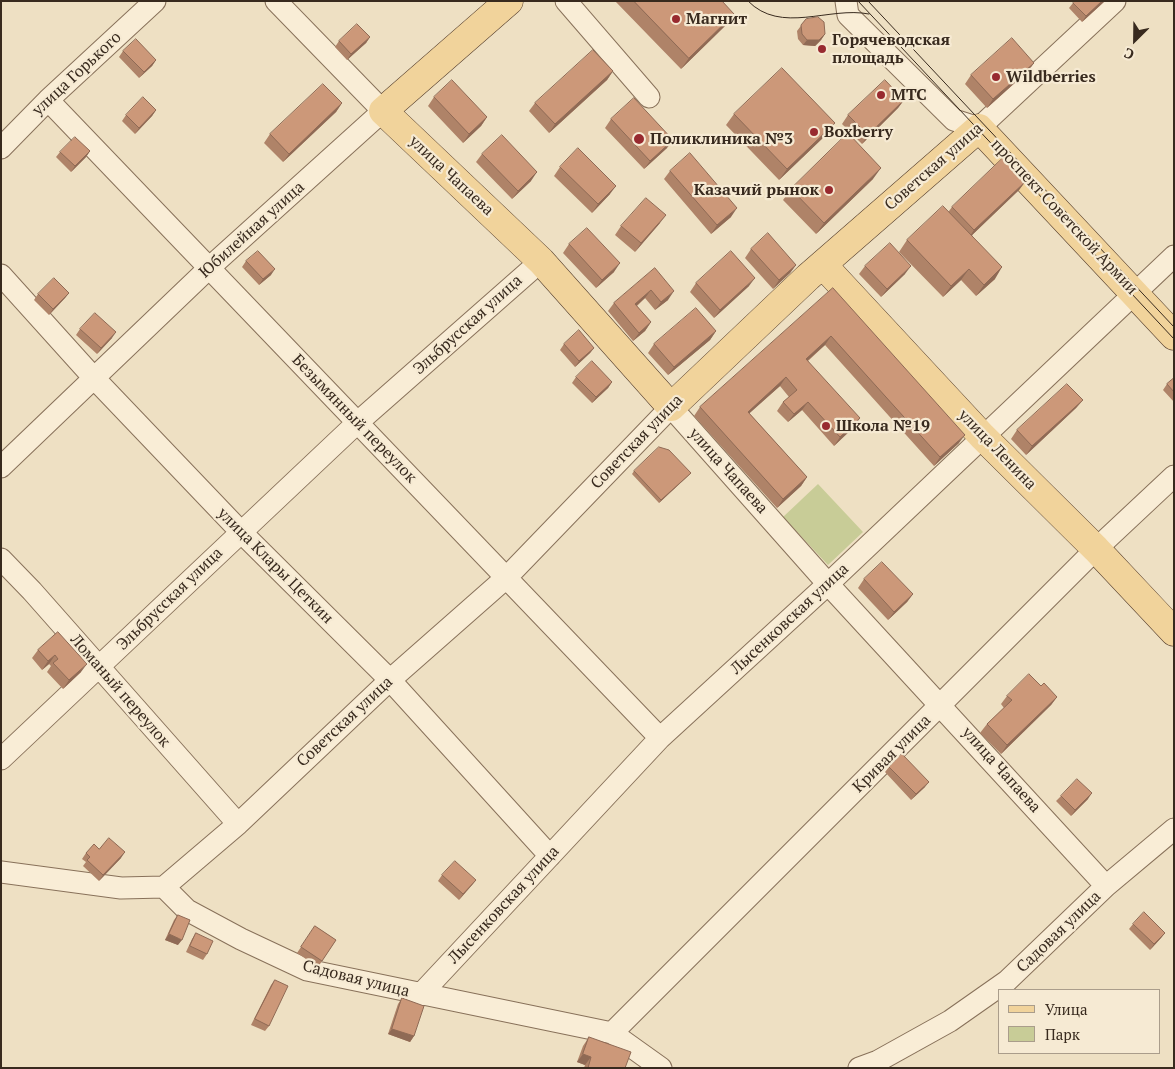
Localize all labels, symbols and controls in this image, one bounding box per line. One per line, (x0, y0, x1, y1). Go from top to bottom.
place label: Магнит (686, 9, 747, 29)
marker: Магнит (670, 13, 682, 25)
north arrow (1110, 15, 1160, 65)
street label: улица Горького (29, 28, 125, 120)
place label: Горячеводская площадь (832, 30, 950, 68)
marker: Горячеводская площадь (816, 43, 828, 55)
text: С (1121, 44, 1137, 65)
place label: Wildberries (1006, 67, 1096, 87)
marker: Wildberries (990, 71, 1002, 83)
place label: МТС (891, 85, 927, 105)
marker: МТС (875, 89, 887, 101)
street label: Советская улица (881, 119, 987, 215)
place label: Boxberry (824, 122, 893, 142)
marker: Boxberry (808, 126, 820, 138)
place label: Поликлиника №3 (650, 129, 793, 149)
street label: улица Чапаева (405, 132, 497, 220)
marker: Поликлиника №3 (632, 132, 646, 146)
street label: проспект Советской Армии (987, 135, 1141, 299)
street label: Юбилейная улица (195, 178, 309, 282)
place label: Казачий рынок (694, 180, 819, 200)
marker: Казачий рынок (823, 184, 835, 196)
street label: Эльбрусская улица (410, 271, 526, 379)
street label: Безымянный переулок (288, 351, 420, 487)
street label: Советская улица (587, 391, 687, 493)
street label: улица Ленина (954, 406, 1040, 494)
place label: Школа №19 (836, 416, 930, 436)
marker: Школа №19 (820, 420, 832, 432)
street label: улица Чапаева (685, 424, 771, 518)
street label: улица Клары Цеткин (213, 504, 337, 628)
street label: Эльбрусская улица (113, 544, 227, 654)
street label: Лысенковская улица (727, 560, 853, 678)
street label: Ломаный переулок (66, 631, 174, 751)
street label: Советская улица (293, 673, 397, 771)
street label: Кривая улица (849, 711, 935, 797)
street label: улица Чапаева (958, 723, 1044, 817)
street label: Лысенковская улица (445, 842, 563, 968)
street label: Садовая улица (1013, 887, 1105, 977)
street label: Садовая улица (301, 956, 411, 1002)
legend (998, 989, 1160, 1054)
text: Улица (1045, 999, 1088, 1019)
text: Парк (1045, 1024, 1080, 1044)

